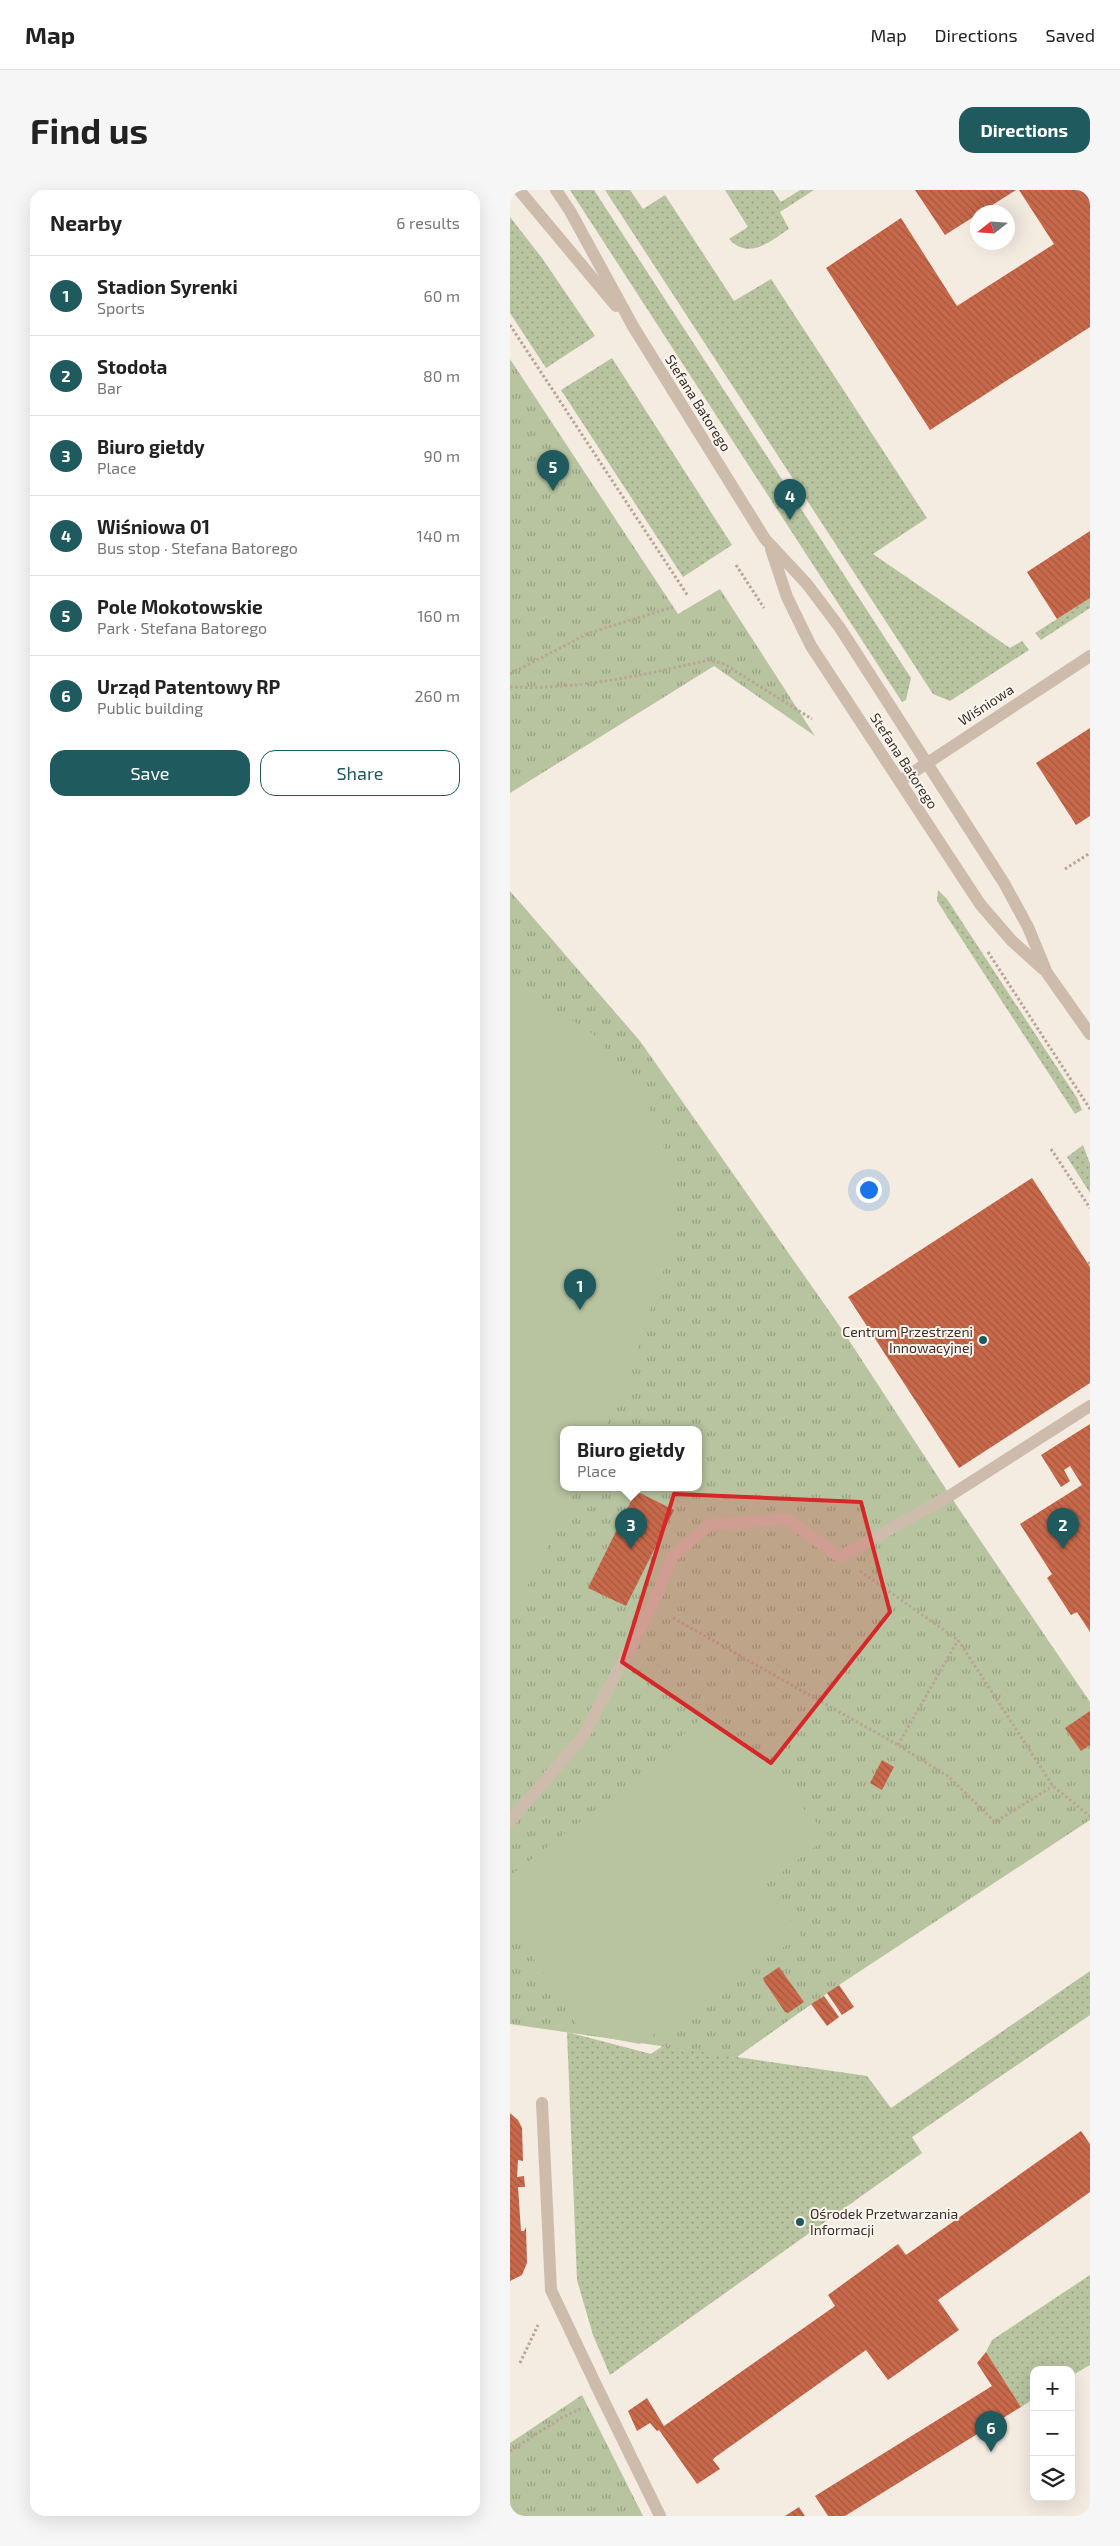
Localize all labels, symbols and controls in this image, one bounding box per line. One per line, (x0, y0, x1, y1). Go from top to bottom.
text: Map (25, 20, 75, 49)
text: Map (870, 24, 907, 46)
text: Directions (935, 24, 1018, 46)
text: Saved (1046, 24, 1095, 46)
button: Directions (959, 107, 1090, 153)
text: Find us (30, 109, 148, 151)
north arrow (970, 205, 1015, 250)
text: Nearby (50, 210, 122, 235)
text: 6 results (396, 213, 460, 232)
text: Stadion Syrenki (97, 275, 238, 298)
text: 1 (63, 286, 69, 305)
text: 60 m (424, 286, 460, 305)
text: Sports (97, 298, 145, 317)
street label: Stefana Batorego (662, 351, 735, 454)
text: Stodoła (97, 355, 167, 378)
text: 2 (61, 366, 71, 385)
text: 80 m (423, 366, 460, 385)
text: Bar (97, 378, 122, 397)
text: Biuro giełdy (97, 435, 205, 458)
text: 3 (61, 446, 71, 465)
text: 90 m (424, 446, 460, 465)
pin: 5 (537, 450, 569, 491)
text: Place (97, 458, 136, 477)
pin: 4 (774, 479, 806, 520)
text: Wiśniowa 01 (97, 515, 210, 538)
text: 4 (61, 526, 71, 545)
text: 140 m (417, 526, 460, 545)
text: Bus stop · Stefana Batorego (97, 538, 298, 557)
text: Pole Mokotowskie (97, 595, 263, 618)
text: 5 (62, 606, 70, 625)
text: 160 m (417, 606, 460, 625)
text: Park · Stefana Batorego (97, 618, 267, 637)
text: Urząd Patentowy RP (97, 675, 280, 698)
street label: Wiśniowa (955, 680, 1017, 729)
text: 6 (61, 686, 71, 705)
text: 260 m (415, 686, 460, 705)
text: Public building (97, 698, 203, 717)
street label: Stefana Batorego (867, 710, 942, 812)
button: Save (50, 750, 250, 796)
button: Share (260, 750, 460, 796)
your location (856, 1177, 882, 1203)
pin: 1 (564, 1269, 596, 1310)
place label: Centrum Przestrzeni Innowacyjnej (842, 1323, 973, 1356)
marker: Centrum Przestrzeni Innowacyjnej (977, 1334, 989, 1346)
popup (560, 1426, 702, 1491)
text: Biuro giełdy (577, 1438, 685, 1461)
text: Place (577, 1461, 616, 1480)
pin: 3 (615, 1508, 647, 1549)
pin: 2 (1047, 1508, 1079, 1549)
place label: Ośrodek Przetwarzania Informacji (810, 2205, 958, 2238)
marker: Ośrodek Przetwarzania Informacji (794, 2216, 806, 2228)
map controls (1030, 2366, 1075, 2501)
button: + (1030, 2366, 1075, 2411)
pin: 6 (975, 2411, 1007, 2452)
button: − (1030, 2411, 1075, 2456)
button: layers (1030, 2456, 1075, 2501)

